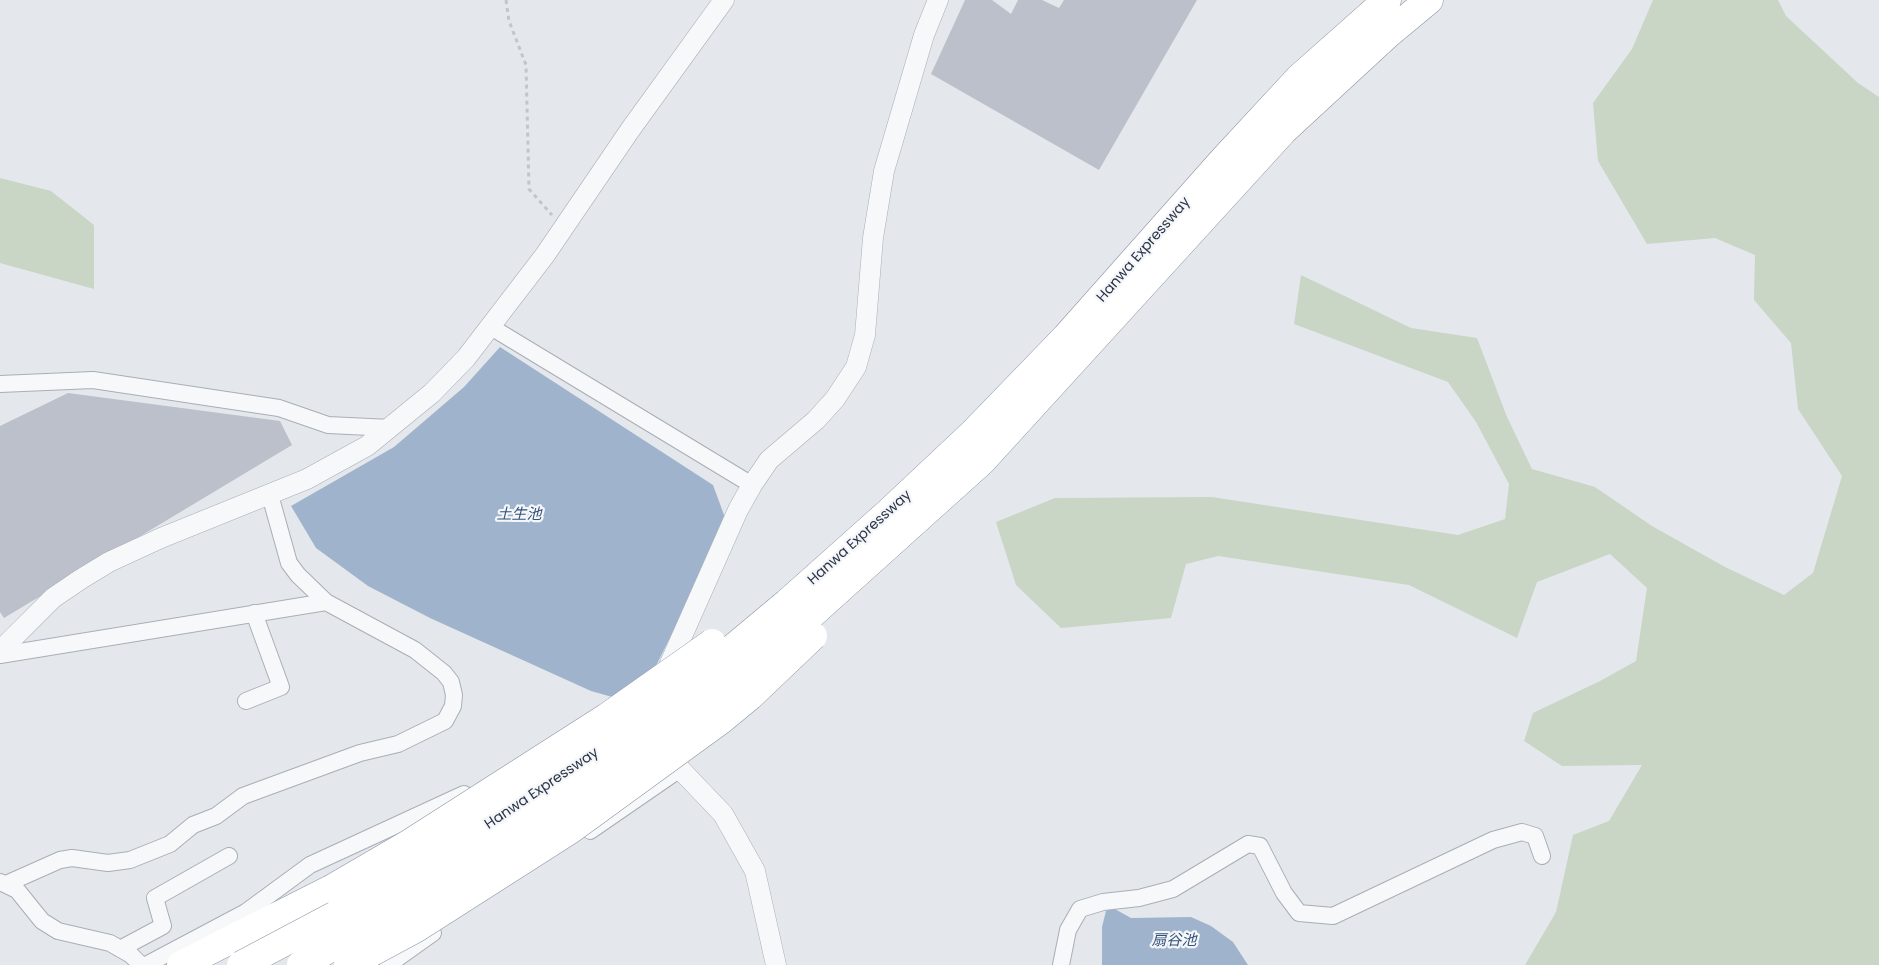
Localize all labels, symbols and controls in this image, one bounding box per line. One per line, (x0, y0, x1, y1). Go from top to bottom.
street label: Hanwa Expressway (1094, 194, 1194, 306)
street label: Hanwa Expressway (805, 487, 915, 589)
water label: 土生池 (497, 506, 541, 524)
street label: Hanwa Expressway (482, 745, 602, 833)
water label: 扇谷池 (1152, 932, 1196, 950)

